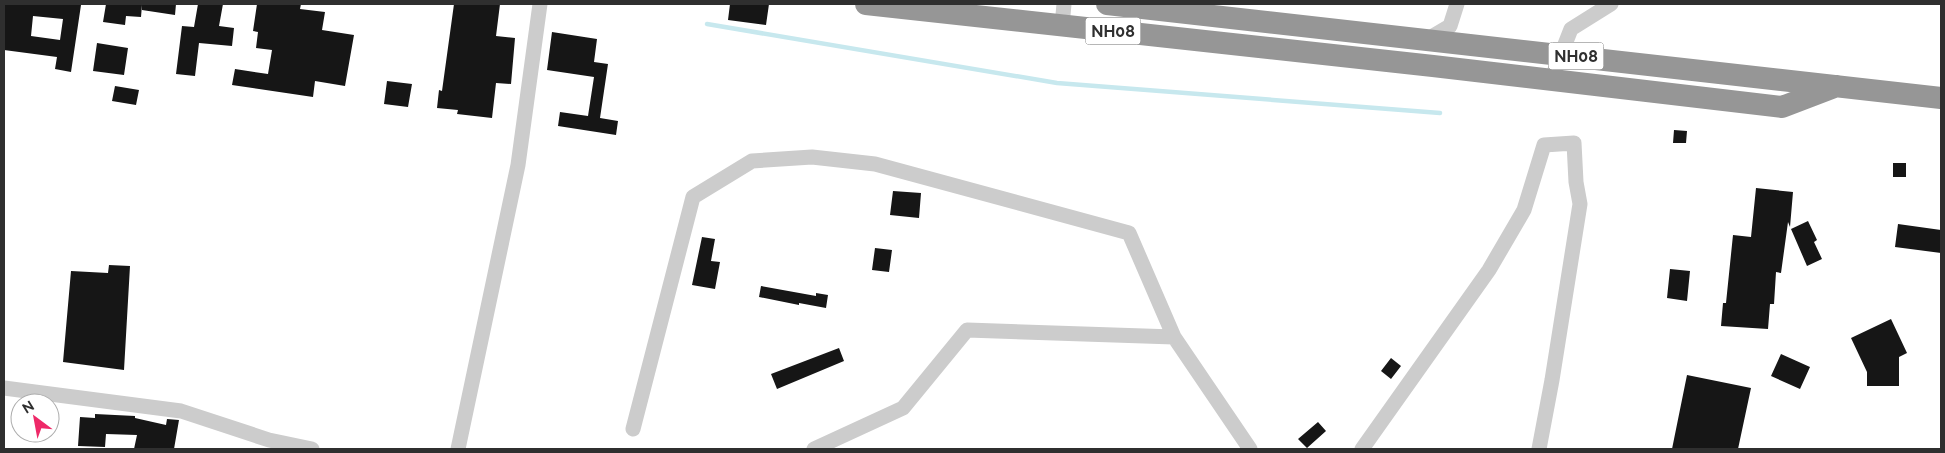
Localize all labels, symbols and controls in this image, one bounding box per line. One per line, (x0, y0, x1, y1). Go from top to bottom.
road number: NH08 (1086, 18, 1140, 44)
road number: NH08 (1548, 42, 1604, 70)
north arrow (10, 393, 60, 443)
text: N (19, 397, 37, 417)

